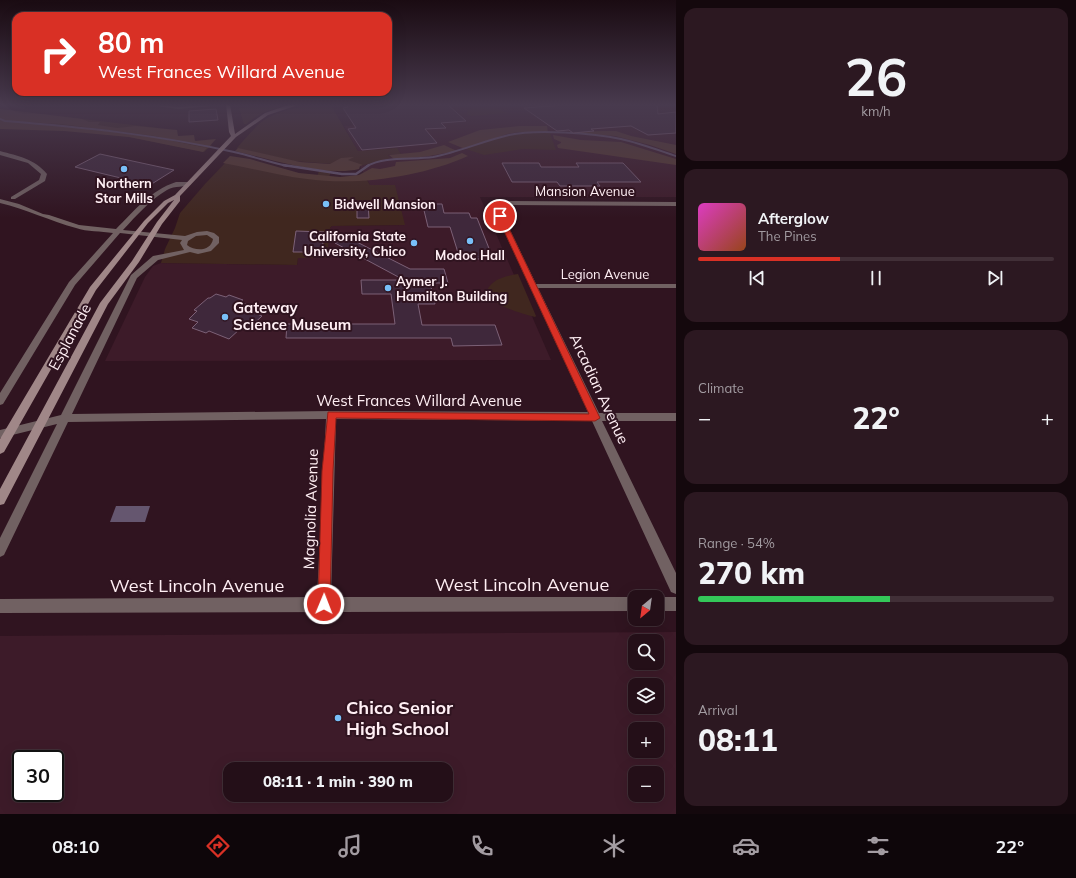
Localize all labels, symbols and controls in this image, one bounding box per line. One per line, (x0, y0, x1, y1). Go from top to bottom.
text: 80 m (98, 25, 164, 60)
icon: right (32, 28, 84, 80)
text: 26 (845, 44, 907, 109)
text: West Frances Willard Avenue (98, 60, 345, 83)
text: km/h (861, 103, 891, 119)
marker: Northern Star Mills (119, 164, 129, 174)
place label: Northern Star Mills (95, 175, 153, 206)
street label: Mansion Avenue (535, 183, 635, 199)
place label: Bidwell Mansion (334, 196, 436, 212)
marker: Bidwell Mansion (321, 199, 331, 209)
pin (483, 199, 517, 233)
icon: arrive (489, 205, 511, 227)
text: Afterglow (758, 209, 829, 228)
place label: California State University, Chico (304, 228, 406, 260)
text: The Pines (758, 228, 817, 244)
marker: Modoc Hall (465, 236, 475, 246)
marker: California State University, Chico (409, 238, 419, 248)
place label: Modoc Hall (435, 247, 505, 263)
street label: Legion Avenue (561, 266, 649, 282)
icon: previous (746, 267, 768, 289)
icon: pause (865, 267, 887, 289)
icon: next (984, 267, 1006, 289)
place label: Aymer J. Hamilton Building (396, 273, 507, 304)
marker: Aymer J. Hamilton Building (383, 283, 393, 293)
place label: Gateway Science Museum (233, 298, 351, 334)
street label: Esplanade (44, 300, 95, 373)
marker: Gateway Science Museum (220, 312, 230, 322)
street label: Arcadian Avenue (566, 331, 633, 447)
text: Climate (698, 380, 744, 396)
street label: West Frances Willard Avenue (316, 391, 522, 410)
text: 22° (852, 399, 900, 437)
text: − (698, 404, 711, 432)
text: + (1041, 404, 1054, 432)
street label: Magnolia Avenue (299, 448, 322, 570)
text: Range · 54% (698, 535, 775, 551)
text: 270 km (698, 554, 805, 592)
street label: West Lincoln Avenue (435, 573, 609, 596)
street label: West Lincoln Avenue (110, 574, 284, 597)
position arrow (303, 583, 345, 625)
north arrow (628, 590, 664, 626)
map controls (628, 590, 664, 802)
button: search (628, 634, 664, 670)
button: layers (628, 678, 664, 714)
place label: Chico Senior High School (346, 696, 454, 740)
text: Arrival (698, 702, 738, 718)
marker: Chico Senior High School (333, 713, 343, 723)
text: 08:11 (698, 721, 778, 759)
button: + (628, 722, 664, 758)
speed limit sign: 30 (12, 750, 64, 802)
button: − (628, 766, 664, 802)
text: 08:11 · 1 min · 390 m (263, 772, 413, 791)
icon: directions (204, 832, 232, 860)
icon: music (336, 832, 364, 860)
icon: phone (468, 832, 496, 860)
icon: climate (600, 832, 628, 860)
icon: car (732, 832, 760, 860)
icon: filters (864, 832, 892, 860)
text: 08:10 (52, 835, 100, 858)
text: 22° (996, 835, 1024, 858)

